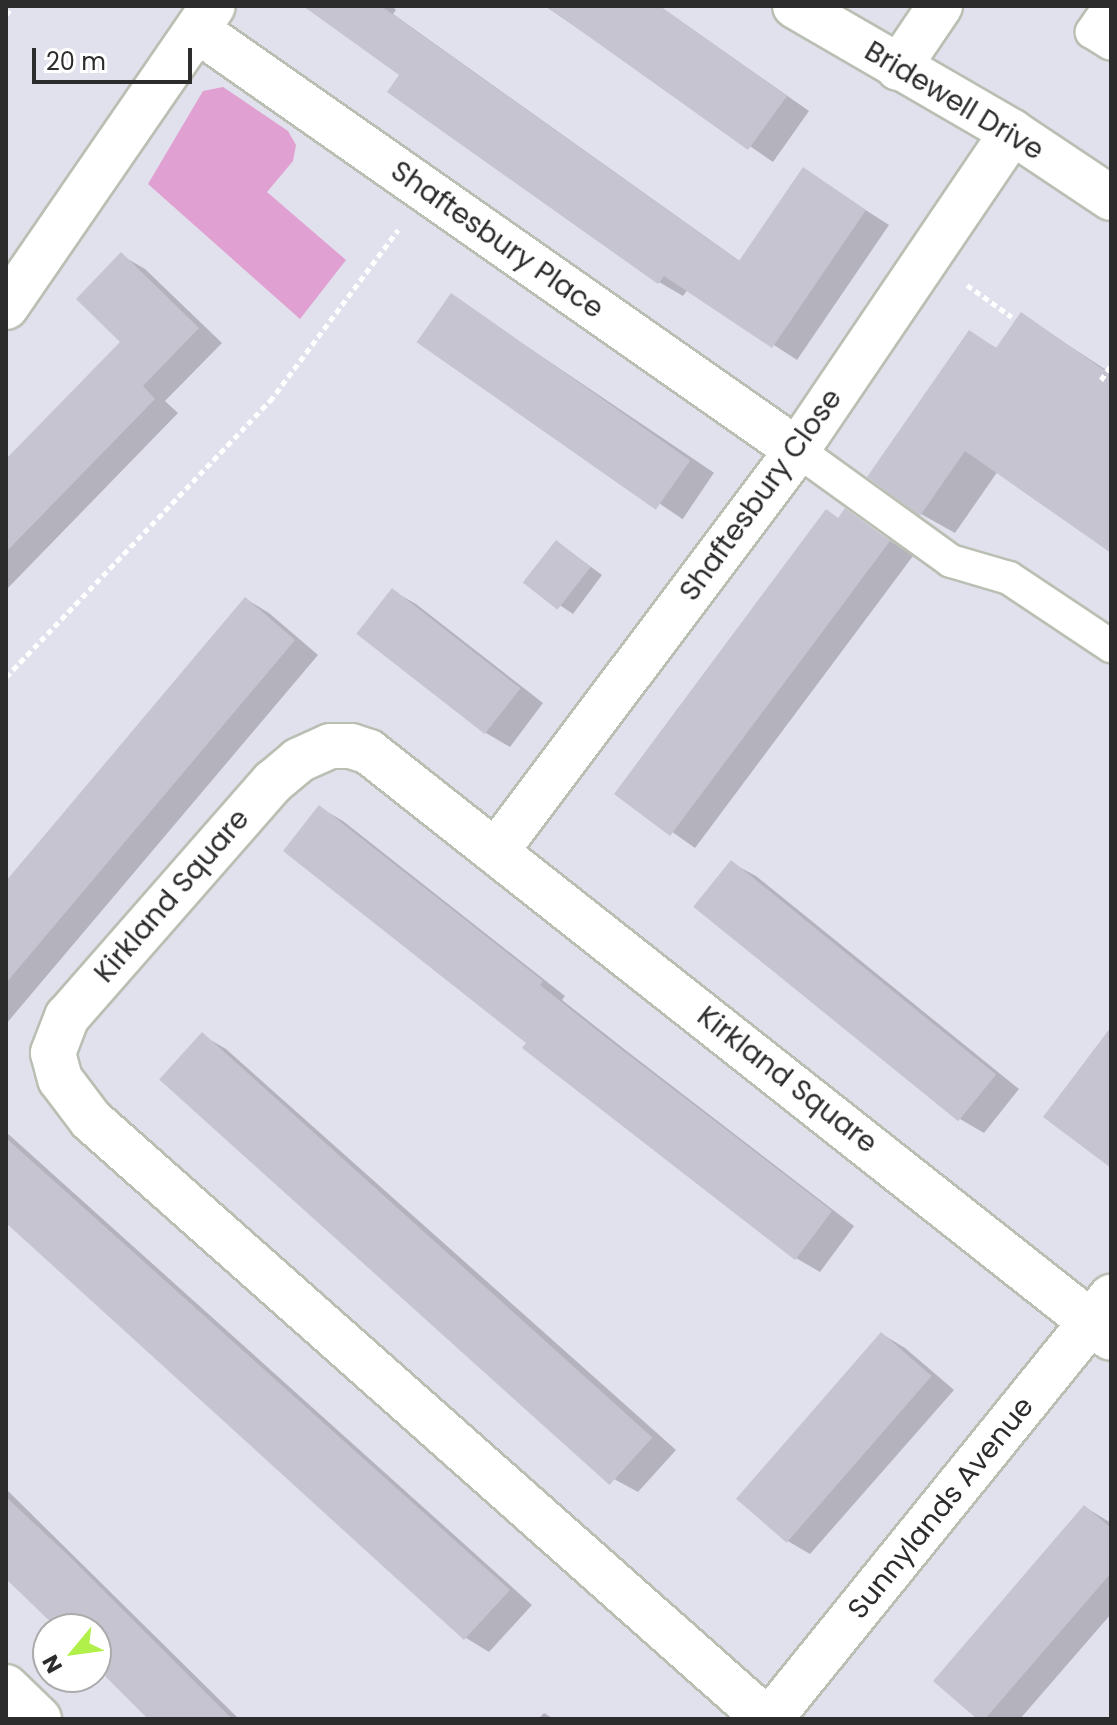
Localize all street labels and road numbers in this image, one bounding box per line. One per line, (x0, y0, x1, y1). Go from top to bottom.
street label: Bridewell Drive (859, 34, 1049, 168)
street label: Shaftesbury Place (384, 154, 610, 326)
street label: Shaftesbury Close (673, 383, 849, 607)
street label: Kirkland Square (88, 802, 256, 990)
street label: Kirkland Square (690, 999, 884, 1161)
street label: Sunnylands Avenue (841, 1390, 1041, 1626)

